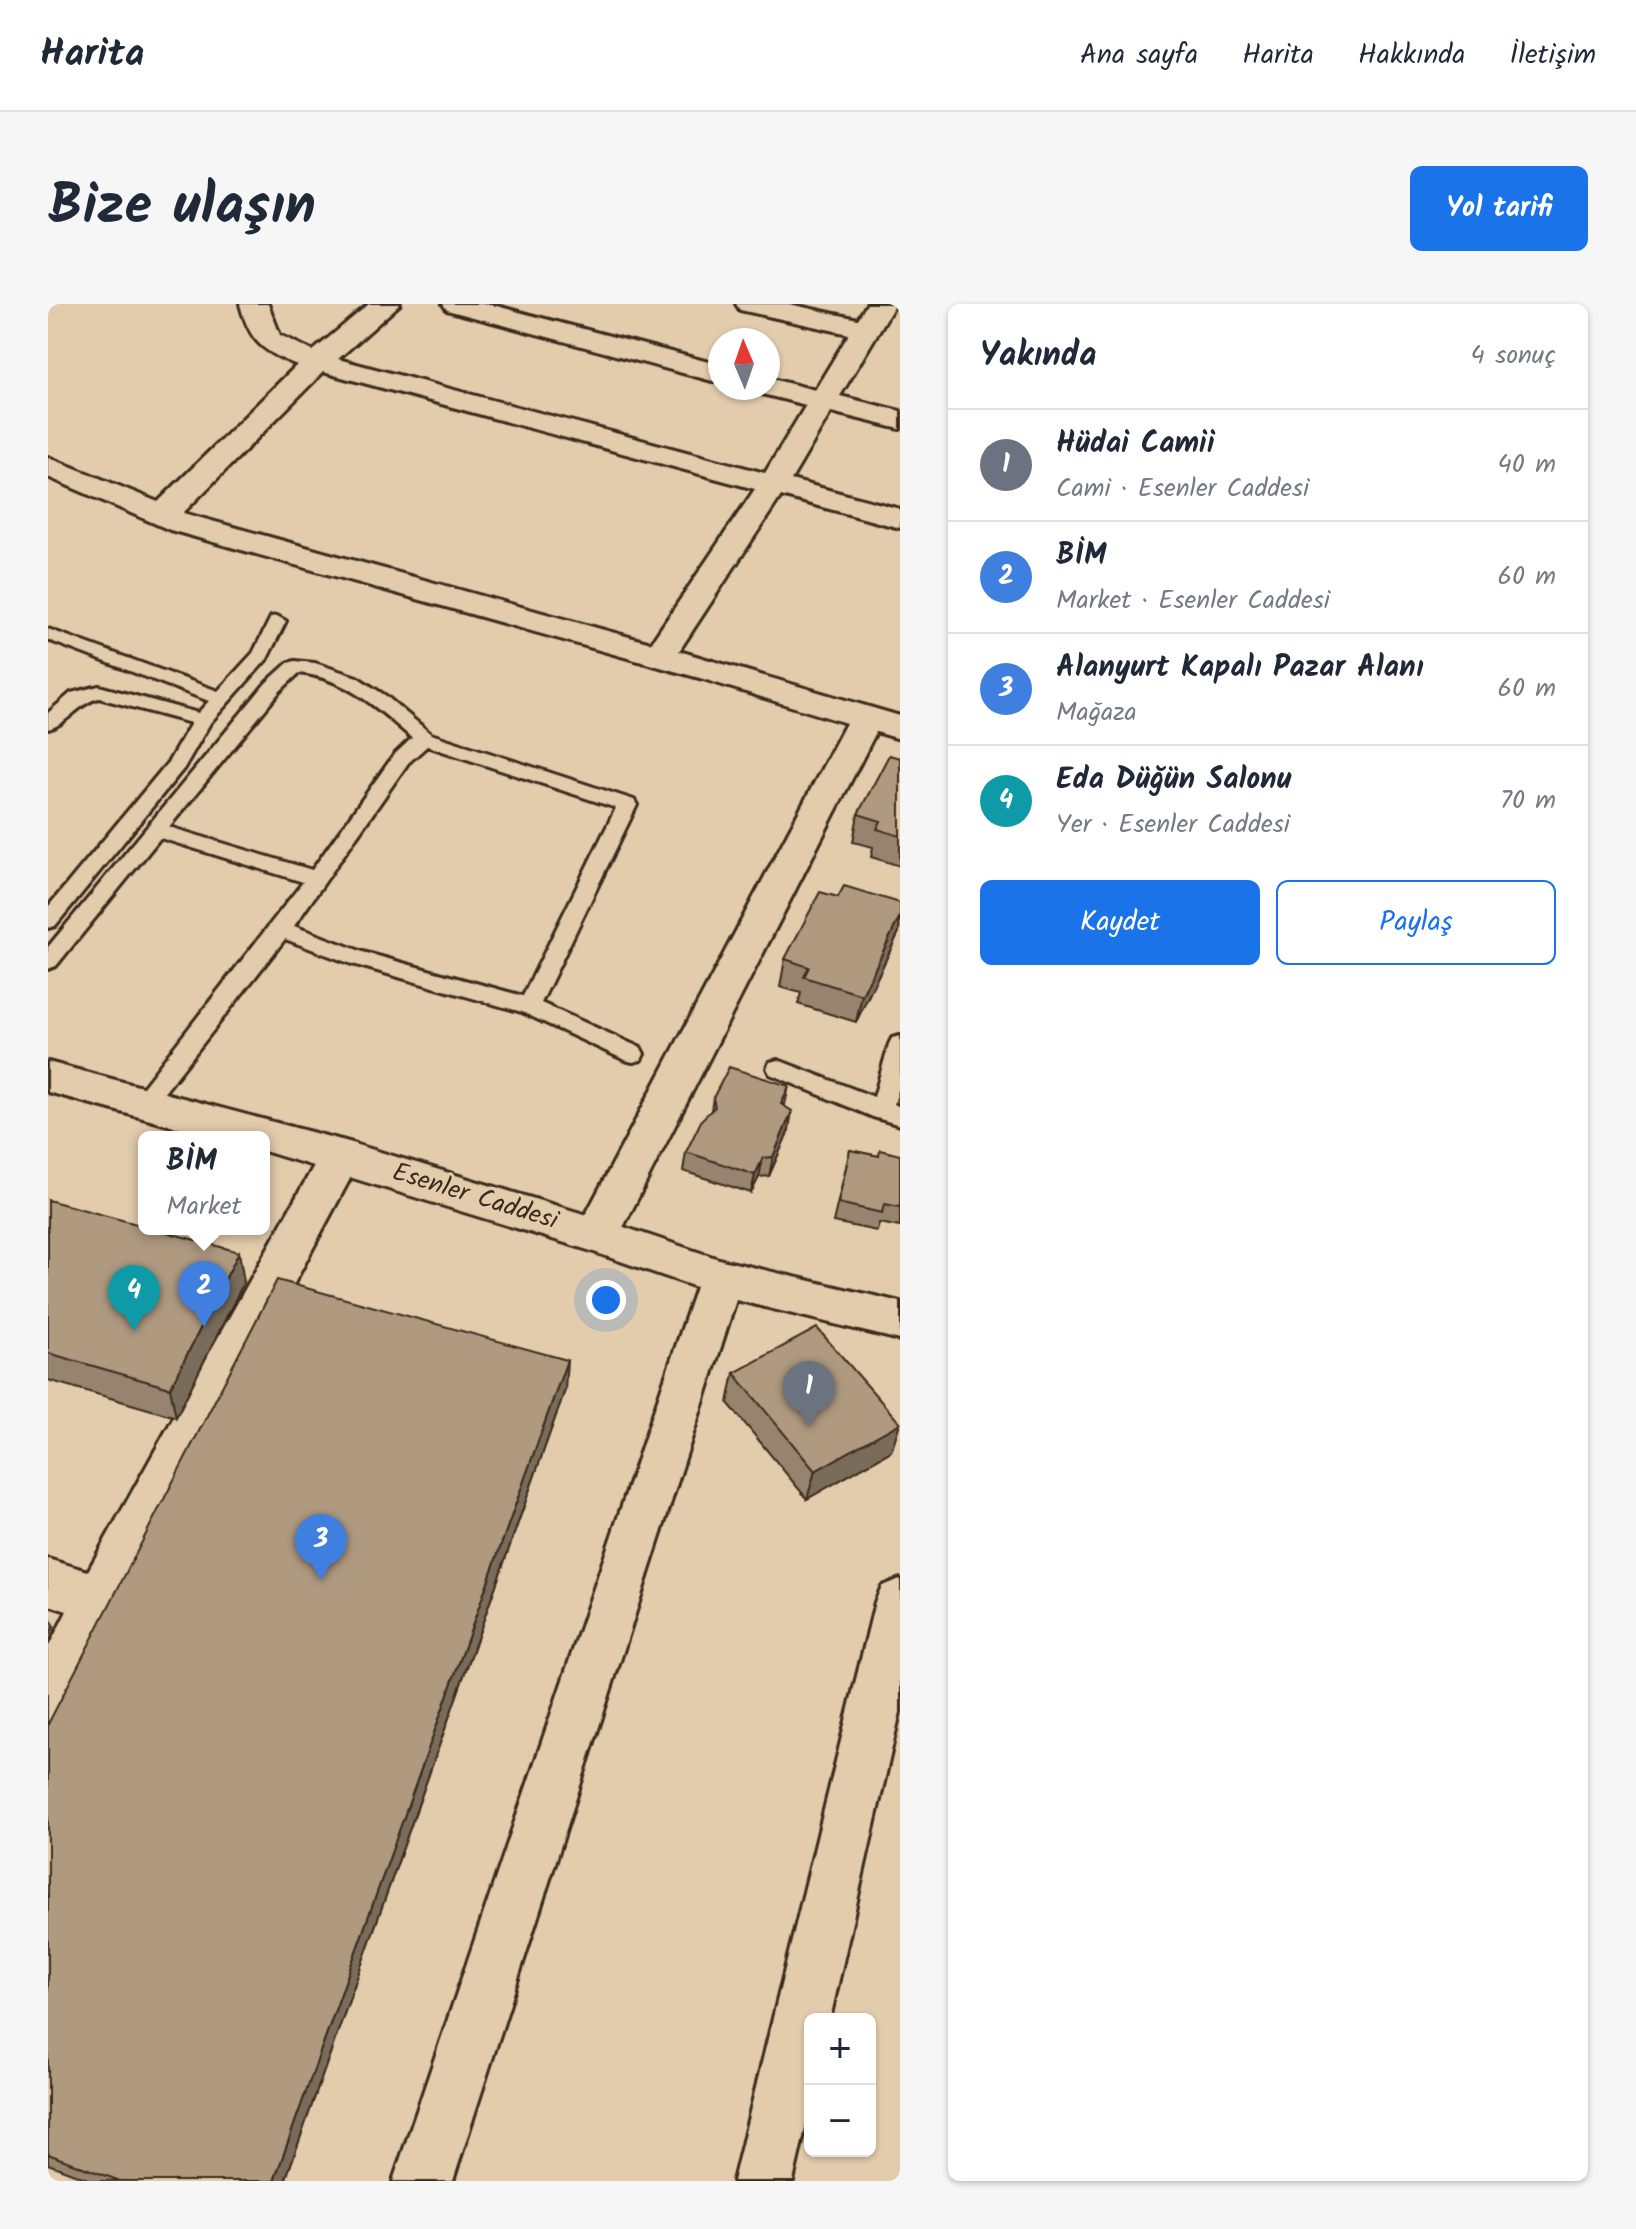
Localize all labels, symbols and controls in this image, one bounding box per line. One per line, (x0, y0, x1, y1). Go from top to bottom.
text: Harita (40, 25, 144, 85)
text: Ana sayfa (1080, 33, 1198, 78)
text: Harita (1242, 33, 1314, 78)
text: Hakkında (1358, 33, 1465, 78)
text: İletişim (1509, 33, 1596, 78)
text: Bize ulaşın (48, 163, 316, 253)
button: Yol tarifi (1410, 166, 1588, 251)
north arrow (708, 328, 780, 400)
text: Yakında (980, 329, 1097, 383)
text: 4 sonuç (1470, 335, 1556, 377)
text: Hüdai Camii (1056, 420, 1215, 468)
text: 1 (1002, 444, 1010, 486)
text: 40 m (1498, 444, 1556, 486)
text: Cami · Esenler Caddesi (1056, 468, 1309, 510)
text: BİM (1056, 532, 1107, 580)
text: 2 (998, 556, 1014, 598)
text: 60 m (1497, 556, 1556, 598)
text: Market · Esenler Caddesi (1056, 580, 1330, 622)
text: Alanyurt Kapalı Pazar Alanı (1056, 644, 1424, 692)
text: 3 (999, 668, 1013, 710)
text: 60 m (1497, 668, 1556, 710)
text: Mağaza (1056, 692, 1137, 734)
text: Eda Düğün Salonu (1056, 756, 1291, 804)
text: 4 (999, 780, 1013, 822)
text: 70 m (1500, 780, 1556, 822)
text: Yer · Esenler Caddesi (1056, 804, 1290, 846)
button: Kaydet (980, 880, 1260, 965)
button: Paylaş (1276, 880, 1556, 965)
popup (138, 1131, 270, 1235)
text: BİM (166, 1138, 217, 1186)
street label: Esenler Caddesi (387, 1152, 565, 1243)
text: Market (166, 1186, 242, 1228)
pin: 2 (178, 1261, 230, 1327)
pin: 4 (108, 1265, 160, 1331)
your location (586, 1280, 626, 1320)
pin: 1 (783, 1361, 835, 1427)
pin: 3 (295, 1514, 347, 1580)
map controls (804, 2013, 876, 2157)
button: + (804, 2013, 876, 2085)
button: − (804, 2085, 876, 2157)

